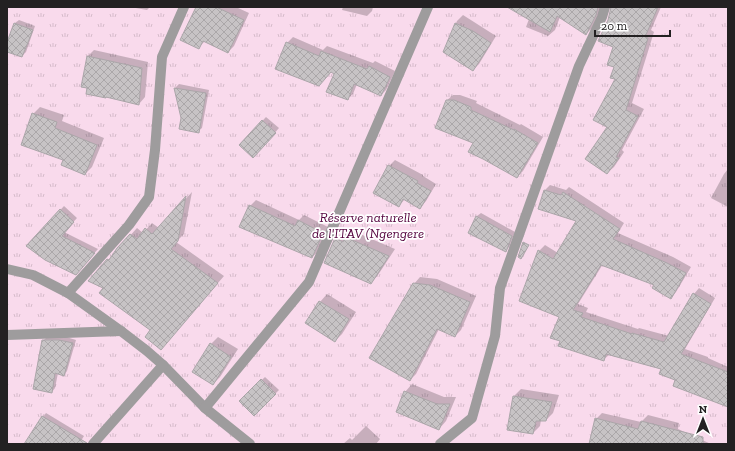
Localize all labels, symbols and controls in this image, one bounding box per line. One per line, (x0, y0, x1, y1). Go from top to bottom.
scale bar (595, 12, 670, 38)
text: 20 m (601, 19, 628, 33)
park label: Réserve naturelle de l'ITAV (Ngengere (312, 209, 424, 242)
north arrow (683, 399, 723, 439)
text: N (699, 403, 708, 416)

